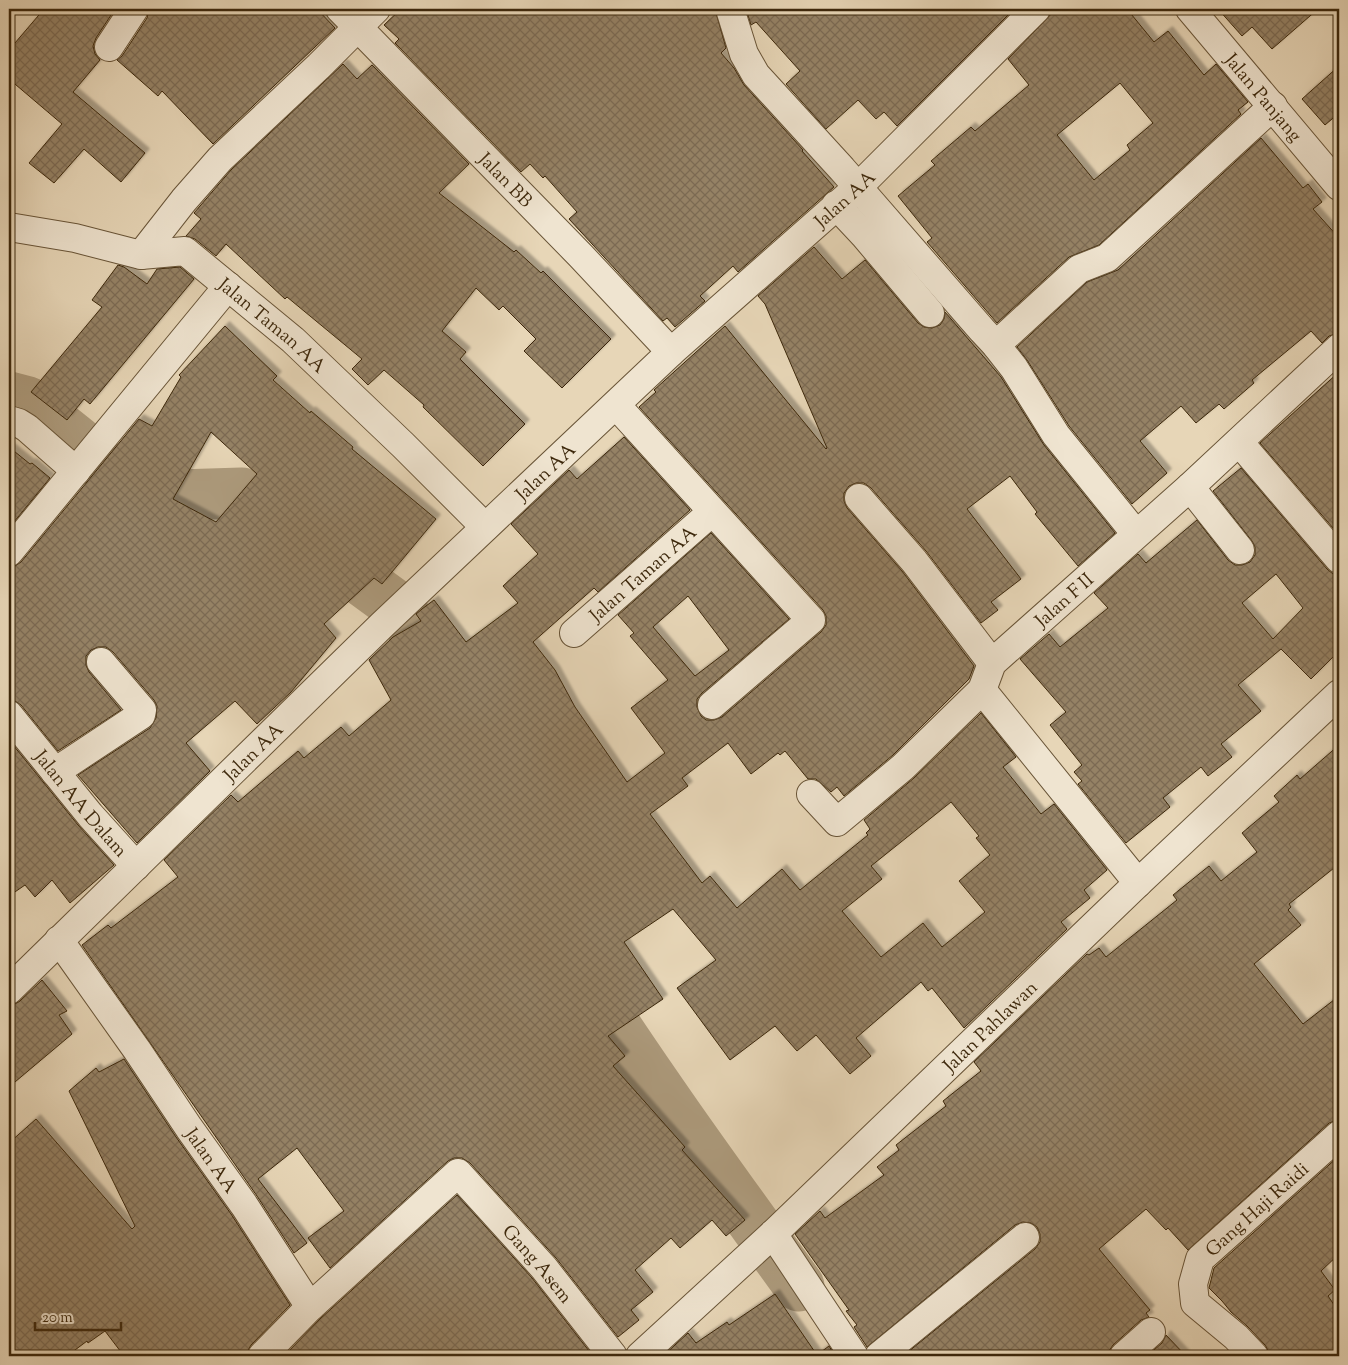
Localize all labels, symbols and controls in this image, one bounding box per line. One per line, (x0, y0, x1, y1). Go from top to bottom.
street label: Jalan Panjang (1216, 48, 1307, 149)
street label: Jalan BB (470, 147, 538, 215)
street label: Jalan AA (809, 165, 883, 236)
street label: Jalan Taman AA (211, 272, 332, 381)
street label: Jalan AA (510, 437, 583, 509)
street label: Jalan Taman AA (584, 520, 704, 630)
street label: Jalan F II (1029, 568, 1101, 635)
street label: Jalan AA (218, 717, 291, 790)
street label: Jalan AA Dalam (26, 745, 133, 864)
street label: Jalan Pahlawan (937, 975, 1045, 1080)
street label: Jalan AA (177, 1123, 243, 1200)
street label: Gang Haji Raidi (1200, 1157, 1316, 1264)
street label: Gang Asem (495, 1219, 578, 1310)
scale bar (35, 1300, 121, 1332)
text: 20 m (42, 1308, 73, 1329)

